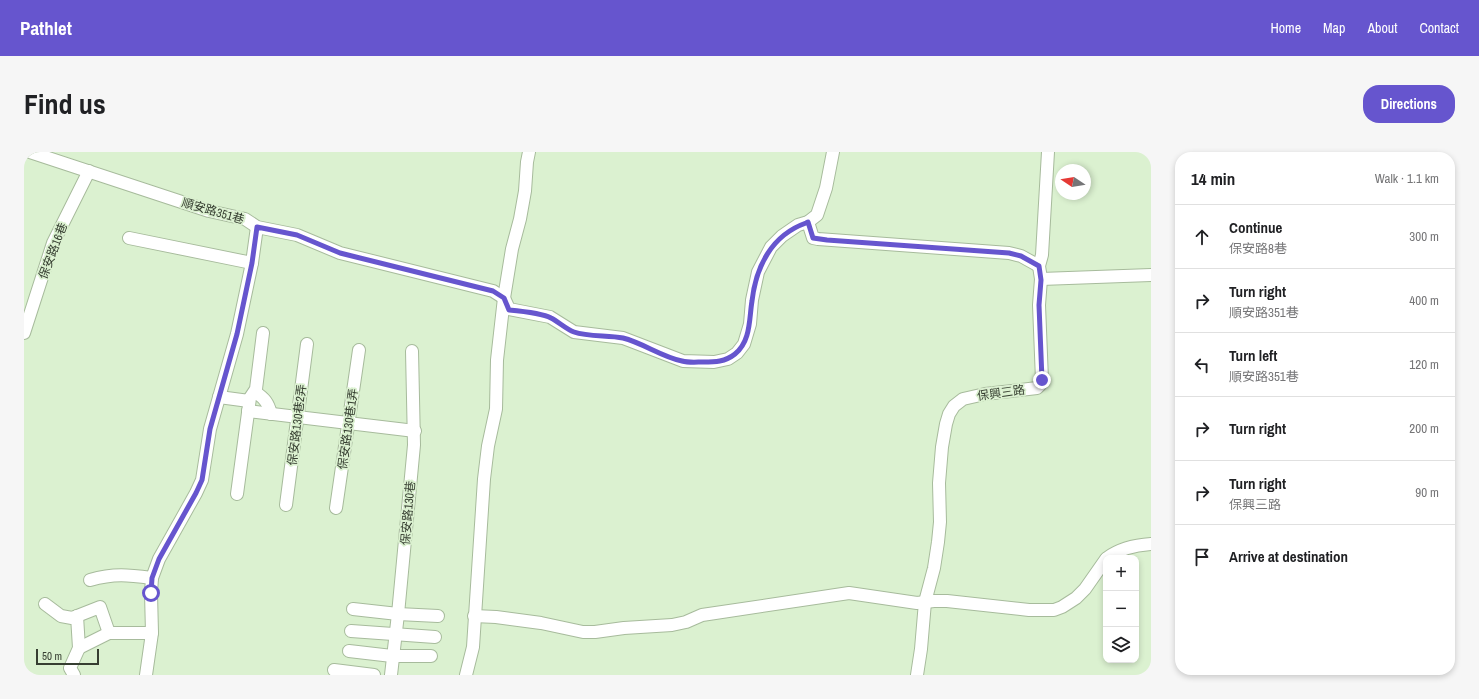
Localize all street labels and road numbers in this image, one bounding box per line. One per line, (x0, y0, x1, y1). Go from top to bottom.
street label: 順安路351巷 (180, 194, 246, 228)
street label: 保安路16巷 (35, 221, 71, 281)
street label: 保興三路 (976, 382, 1026, 404)
street label: 保安路130巷2弄 (284, 383, 310, 467)
street label: 保安路130巷1弄 (334, 387, 362, 471)
street label: 保安路130巷 (397, 480, 419, 546)

